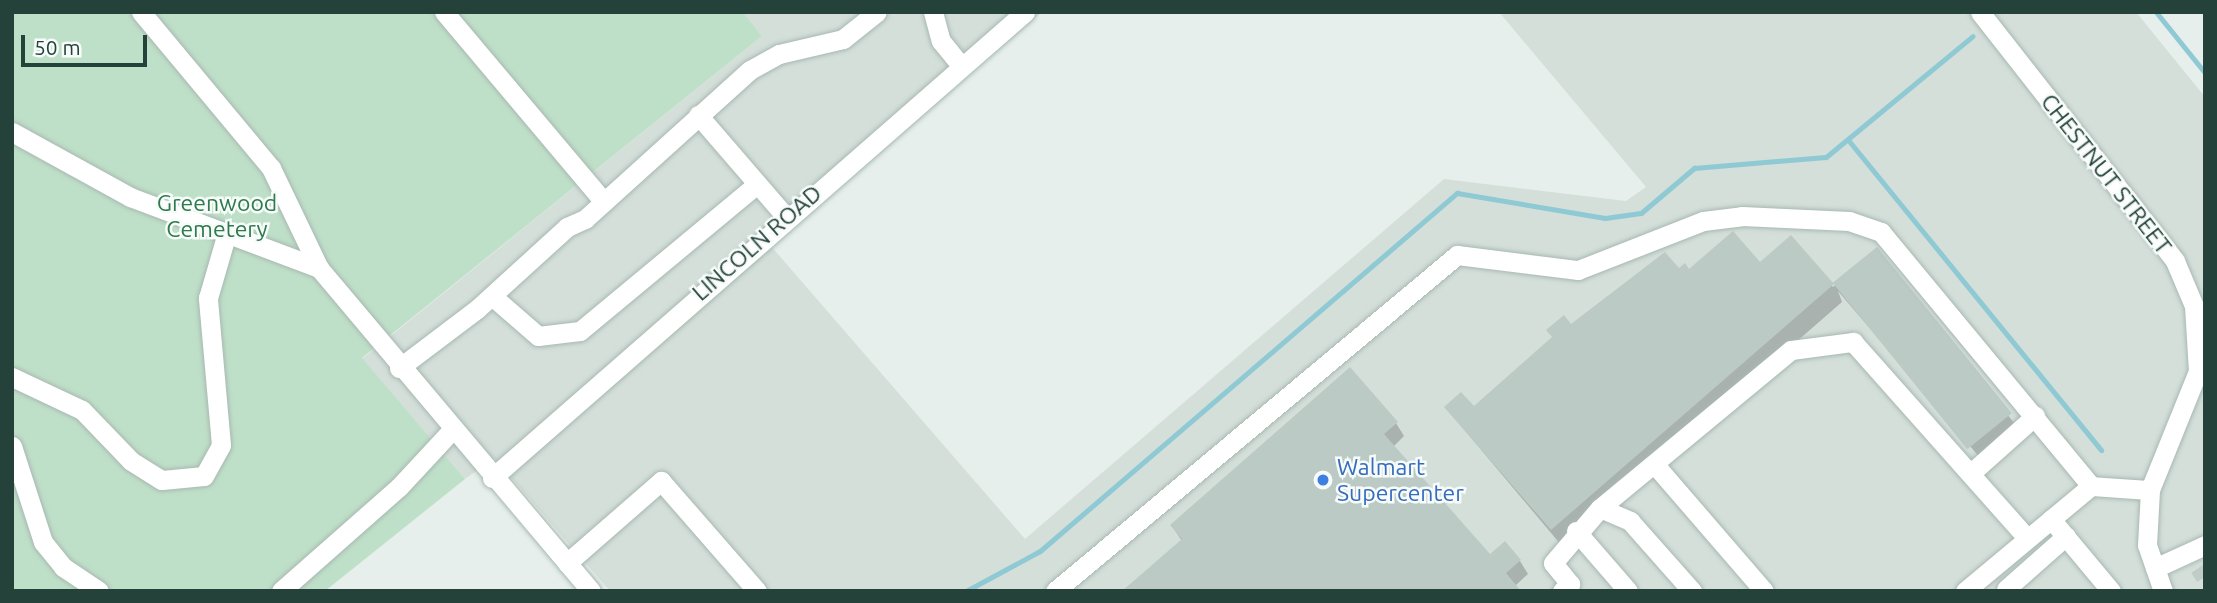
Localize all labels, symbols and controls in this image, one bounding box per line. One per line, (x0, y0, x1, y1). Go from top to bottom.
scale bar (24, 21, 150, 65)
text: 50 m (34, 35, 81, 59)
street label: CHESTNUT STREET (2035, 88, 2177, 260)
street label: LINCOLN ROAD (687, 179, 827, 307)
park label: Greenwood Cemetery (157, 189, 277, 243)
place label: Walmart Supercenter (1337, 453, 1464, 507)
marker: Walmart Supercenter (1315, 472, 1331, 488)

